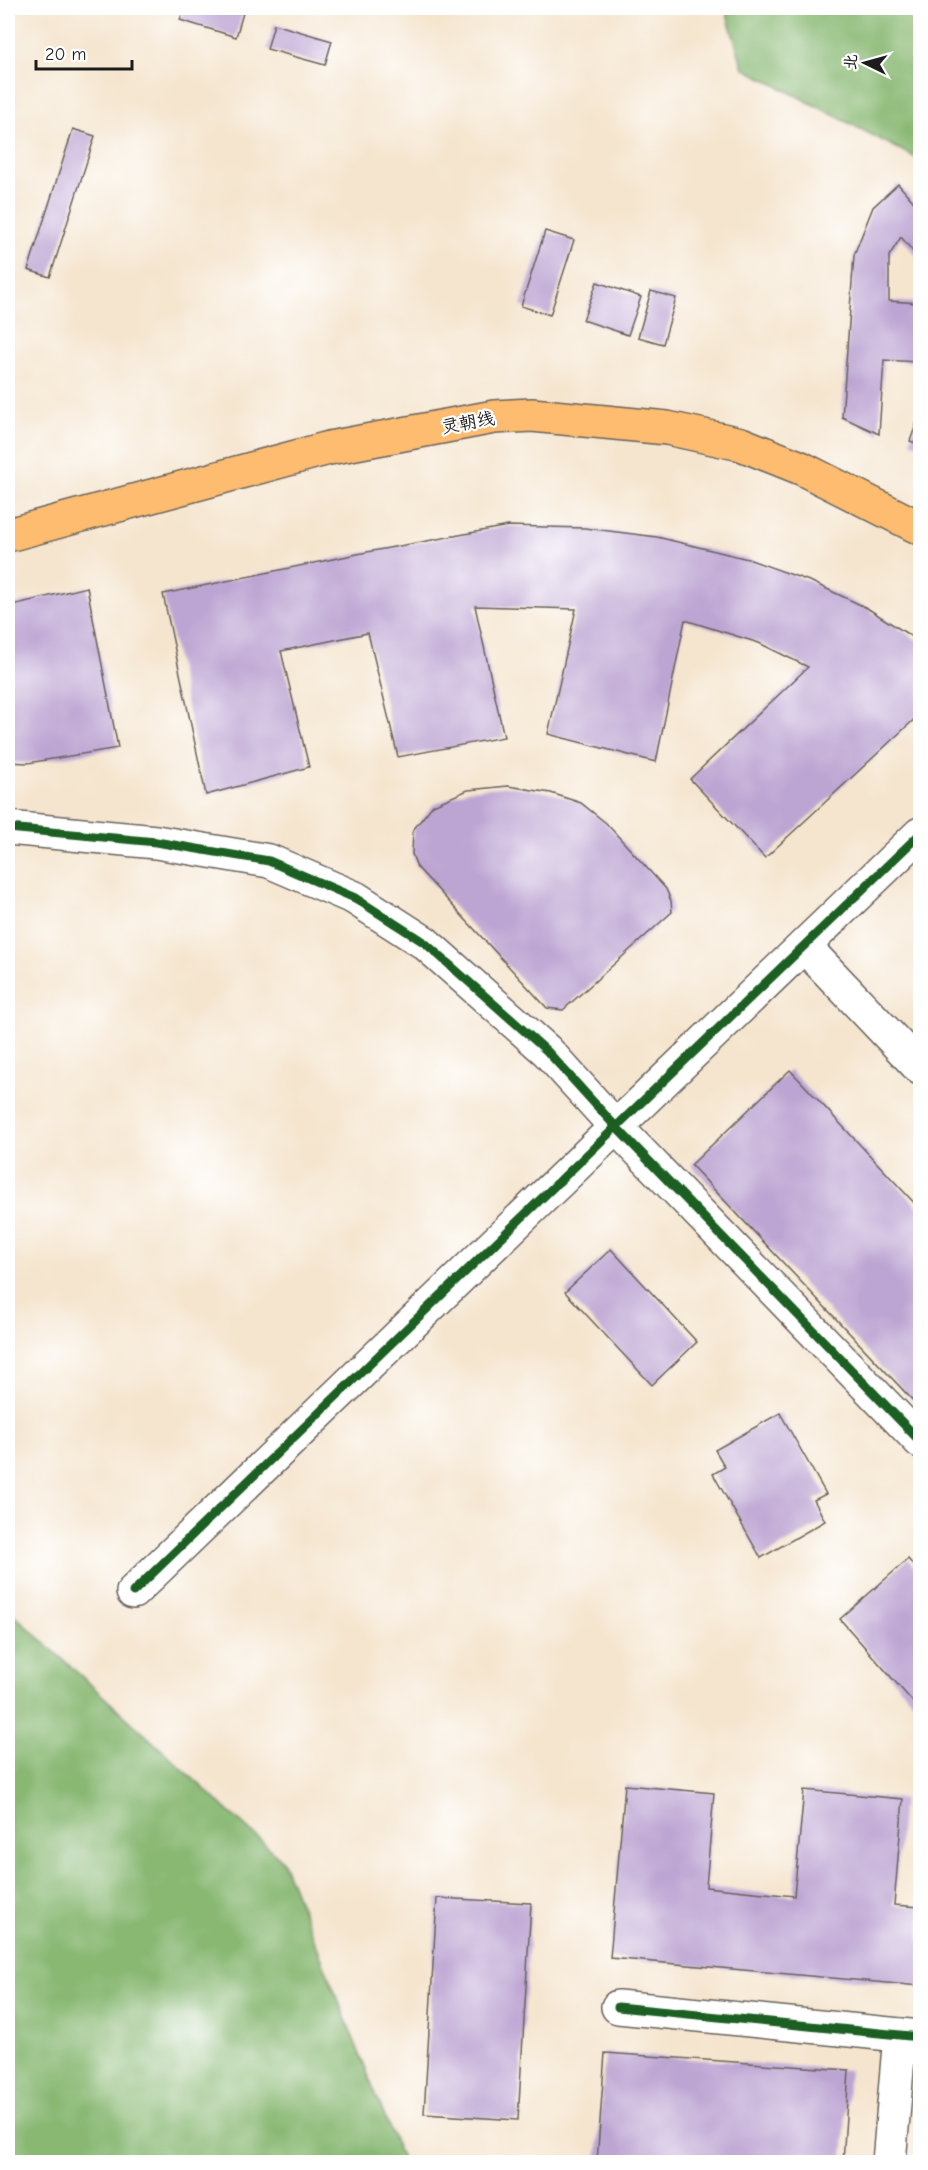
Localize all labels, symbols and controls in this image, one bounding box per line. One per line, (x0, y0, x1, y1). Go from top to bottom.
scale bar (36, 33, 132, 71)
north arrow (835, 33, 895, 93)
text: 20 m (45, 44, 86, 65)
text: 北 (841, 53, 861, 71)
street label: 灵朝线 (440, 408, 496, 438)

